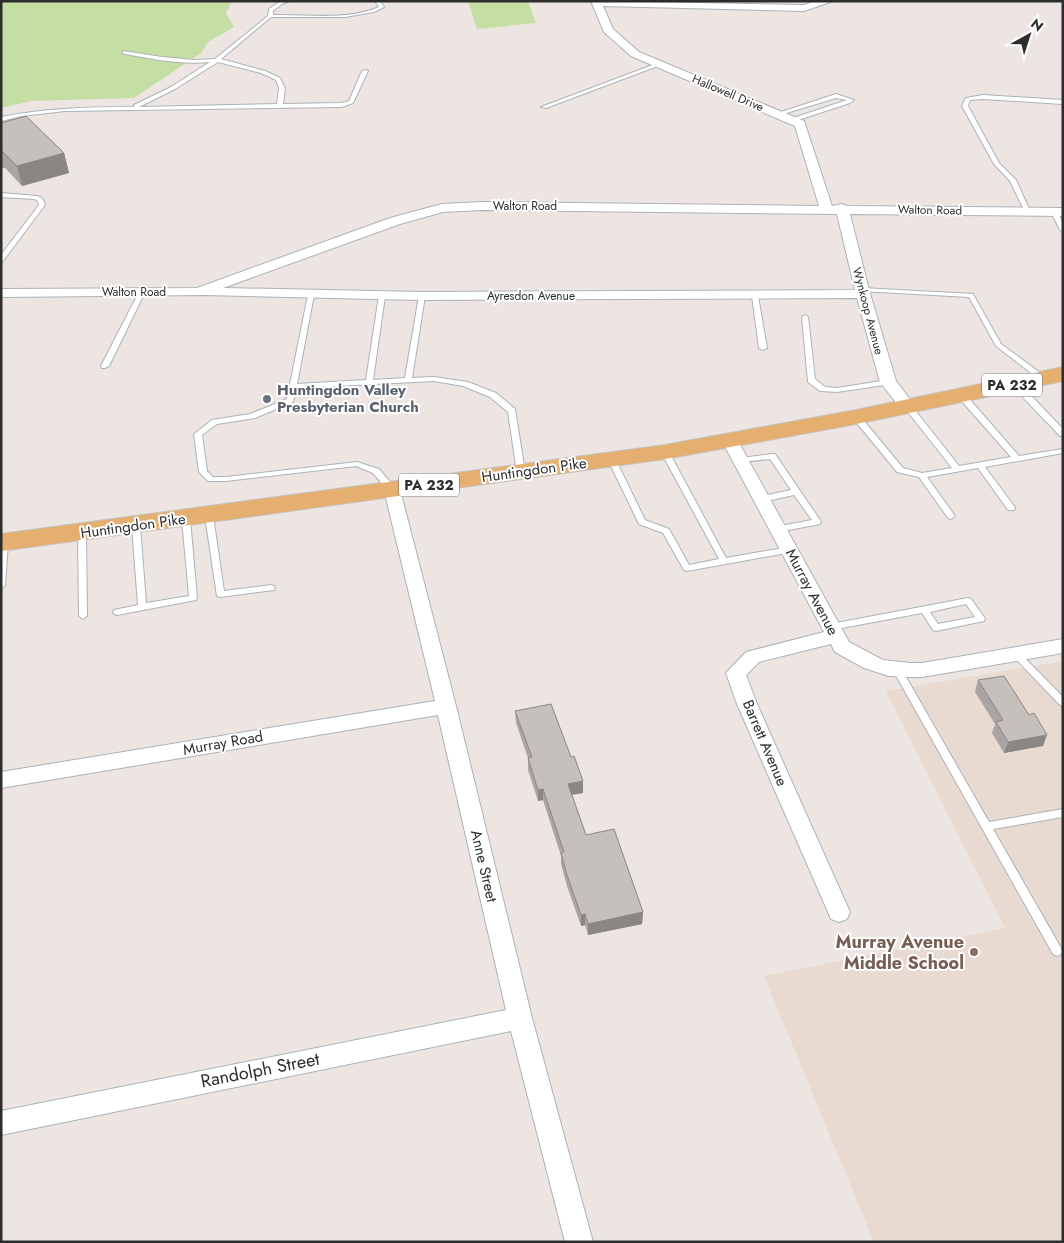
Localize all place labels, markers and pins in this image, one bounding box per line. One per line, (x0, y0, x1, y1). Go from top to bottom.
place label: Huntingdon Valley Presbyterian Church (277, 379, 419, 418)
marker: Huntingdon Valley Presbyterian Church (261, 393, 273, 405)
place label: Murray Avenue Middle School (836, 929, 964, 976)
marker: Murray Avenue Middle School (968, 946, 980, 958)

